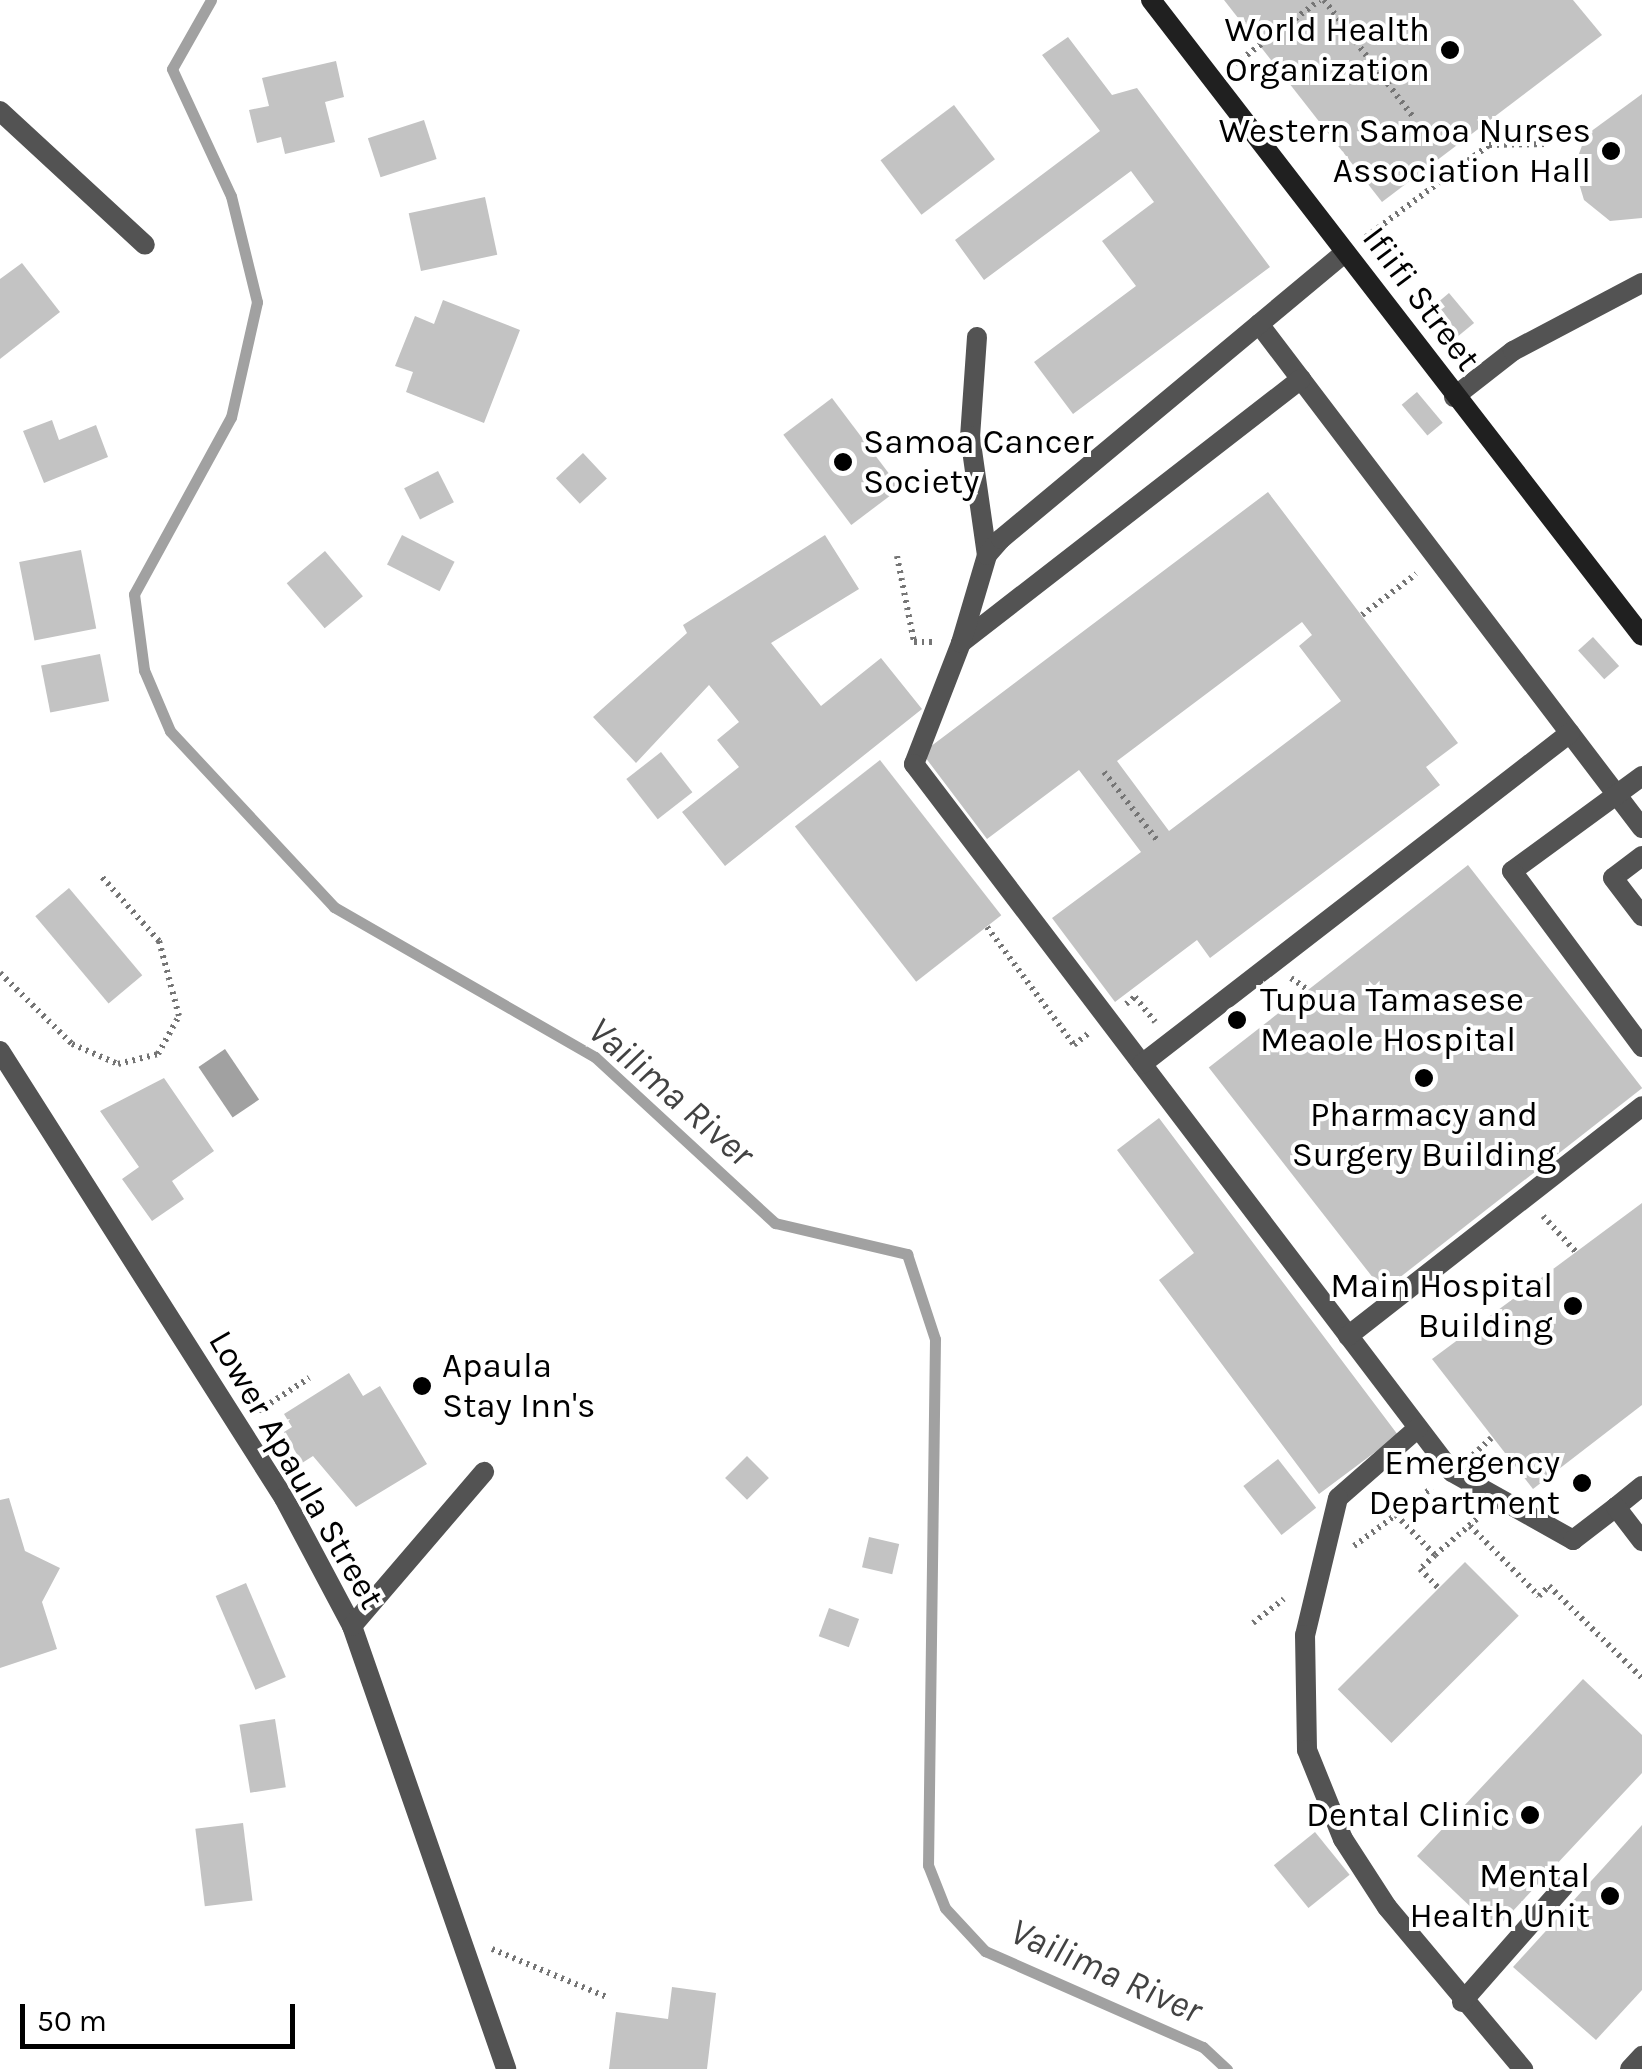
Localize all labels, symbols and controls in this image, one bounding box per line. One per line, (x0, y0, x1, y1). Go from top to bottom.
place label: World Health Organization (1224, 9, 1430, 91)
marker: World Health Organization (1439, 39, 1461, 61)
place label: Western Samoa Nurses Association Hall (1219, 110, 1591, 192)
marker: Western Samoa Nurses Association Hall (1600, 140, 1622, 162)
street label: Ifiifi Street (1353, 219, 1489, 379)
place label: Samoa Cancer Society (863, 421, 1093, 503)
marker: Samoa Cancer Society (832, 451, 854, 473)
place label: Tupua Tamasese Meaole Hospital (1260, 979, 1524, 1061)
water label: Vailima River (578, 1007, 764, 1177)
marker: Tupua Tamasese Meaole Hospital (1224, 1007, 1250, 1033)
marker: Pharmacy and Surgery Building (1413, 1067, 1435, 1089)
place label: Pharmacy and Surgery Building (1292, 1094, 1556, 1176)
place label: Main Hospital Building (1330, 1265, 1553, 1347)
marker: Main Hospital Building (1562, 1295, 1584, 1317)
street label: Lower Apaula Street (199, 1323, 393, 1617)
place label: Apaula Stay Inn's (442, 1345, 595, 1427)
marker: Apaula Stay Inn's (411, 1375, 433, 1397)
place label: Emergency Department (1368, 1442, 1560, 1524)
marker: Emergency Department (1569, 1470, 1595, 1496)
place label: Dental Clinic (1306, 1794, 1510, 1836)
marker: Dental Clinic (1519, 1804, 1541, 1826)
place label: Mental Health Unit (1409, 1855, 1590, 1937)
marker: Mental Health Unit (1599, 1885, 1621, 1907)
water label: Vailima River (1003, 1908, 1209, 2034)
scale bar (25, 1984, 300, 2046)
text: 50 m (37, 2003, 107, 2039)

